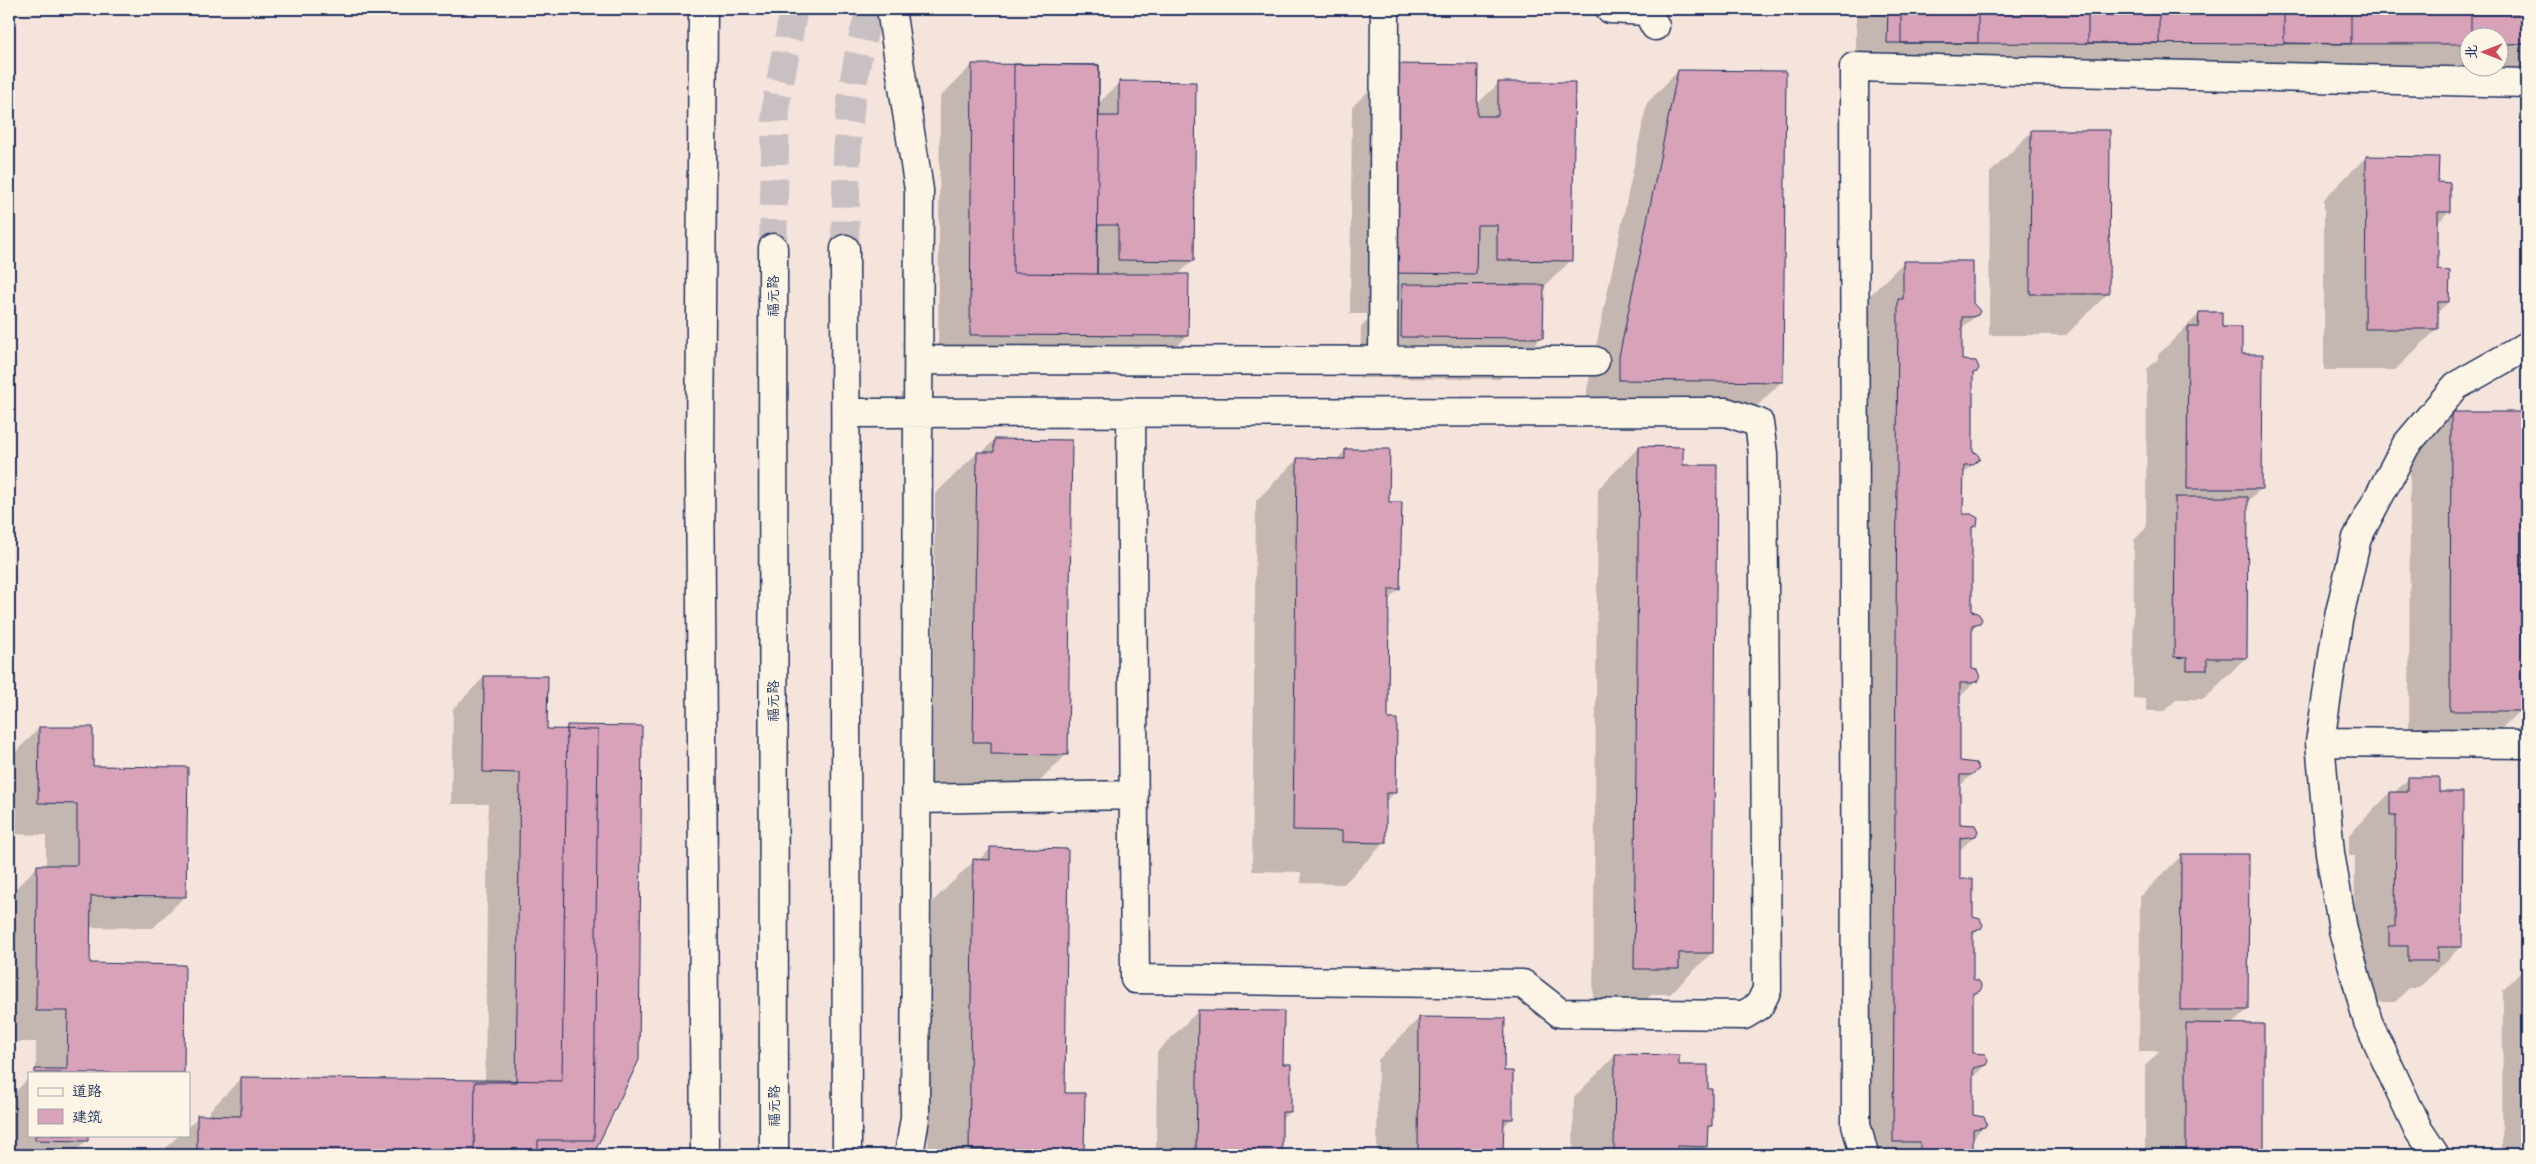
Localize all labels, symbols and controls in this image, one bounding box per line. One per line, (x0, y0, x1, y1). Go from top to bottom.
north arrow (2458, 28, 2508, 78)
text: 北 (2463, 45, 2480, 59)
street label: 福元路 (765, 275, 782, 317)
street label: 福元路 (765, 680, 782, 722)
legend (28, 1072, 190, 1136)
text: 道路 (72, 1082, 102, 1101)
street label: 福元路 (766, 1085, 783, 1127)
text: 建筑 (72, 1108, 102, 1127)

